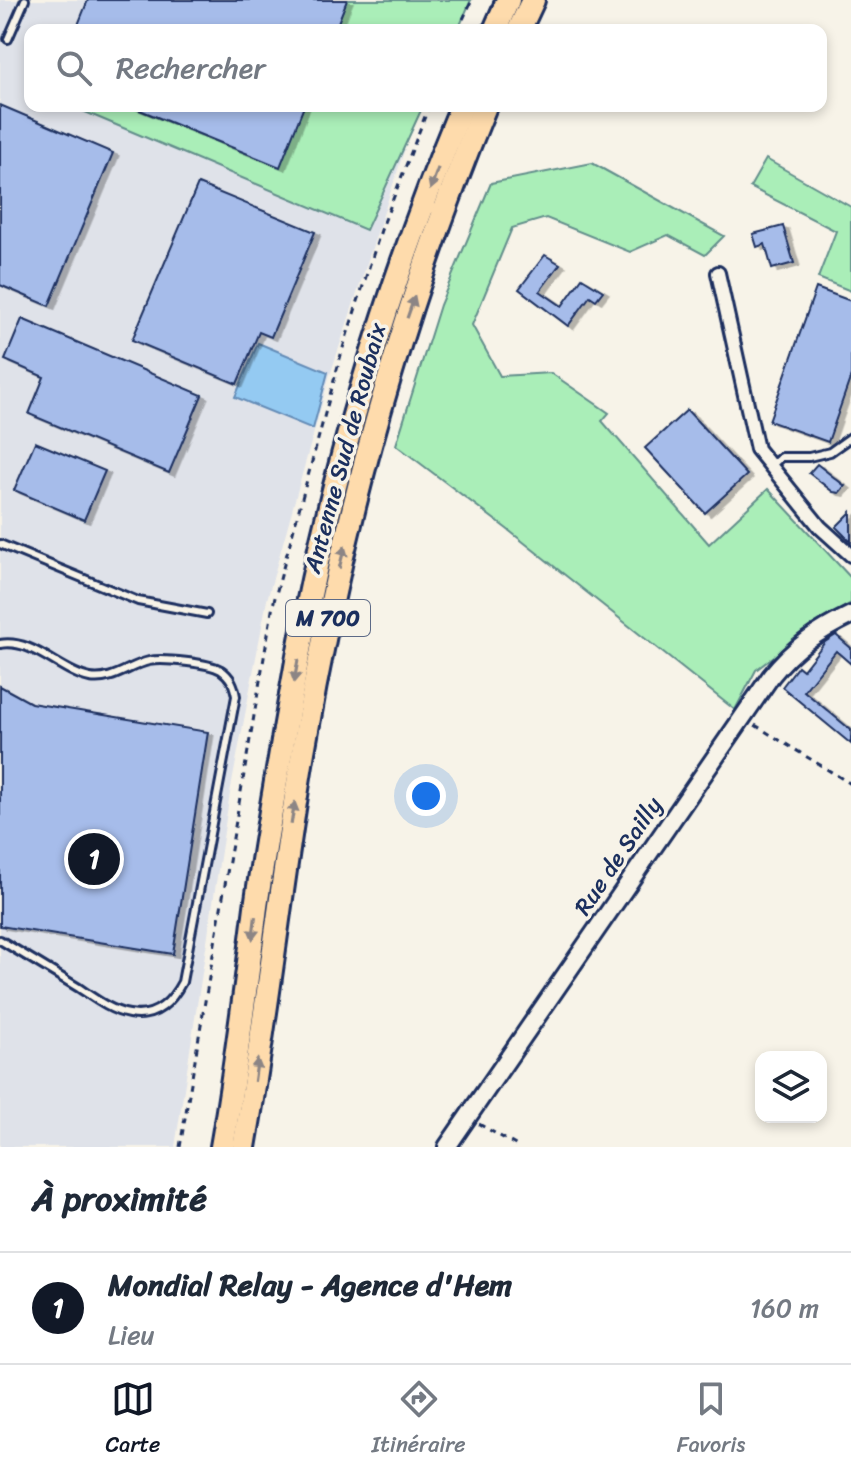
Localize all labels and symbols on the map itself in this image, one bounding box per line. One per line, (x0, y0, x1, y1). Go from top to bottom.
one-way arrow (427, 167, 440, 191)
one-way arrow (406, 295, 418, 319)
street label: Antenne Sud de Roubaix (291, 317, 399, 579)
one-way arrow (336, 545, 348, 570)
road number: M 700 (286, 600, 370, 636)
one-way arrow (289, 659, 301, 684)
your location (406, 776, 446, 816)
street label: Rue de Sailly (562, 787, 674, 924)
one-way arrow (288, 800, 300, 825)
pin: 1 (68, 829, 120, 889)
one-way arrow (247, 916, 260, 941)
one-way arrow (250, 1057, 263, 1082)

